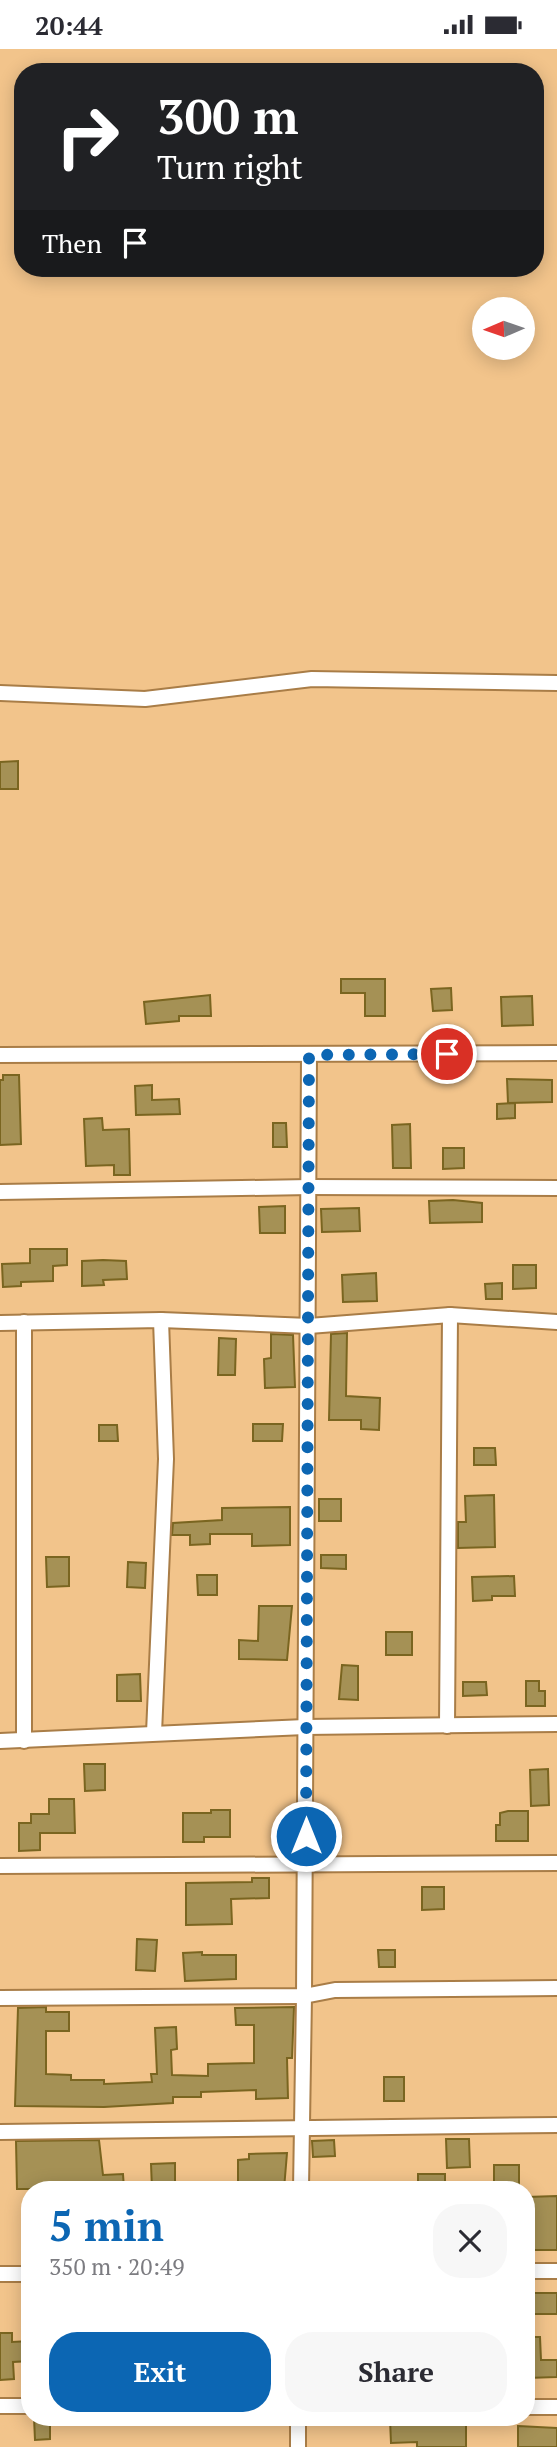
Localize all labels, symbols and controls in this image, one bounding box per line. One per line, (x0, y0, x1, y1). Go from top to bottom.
text: 20:44 (35, 8, 103, 42)
text: 300 m (157, 83, 299, 148)
icon: right (42, 91, 133, 182)
text: Turn right (157, 146, 303, 188)
icon: arrive (116, 224, 154, 262)
text: Then (42, 226, 102, 260)
north arrow (472, 297, 536, 361)
map controls (472, 297, 535, 360)
pin (417, 1024, 477, 1084)
icon: arrive (428, 1035, 466, 1073)
position arrow (269, 1799, 343, 1873)
text: 5 min (49, 2197, 164, 2253)
button: close (433, 2204, 507, 2278)
text: 350 m · 20:49 (49, 2251, 184, 2282)
button: Exit (49, 2332, 271, 2412)
button: Share (285, 2332, 507, 2412)

